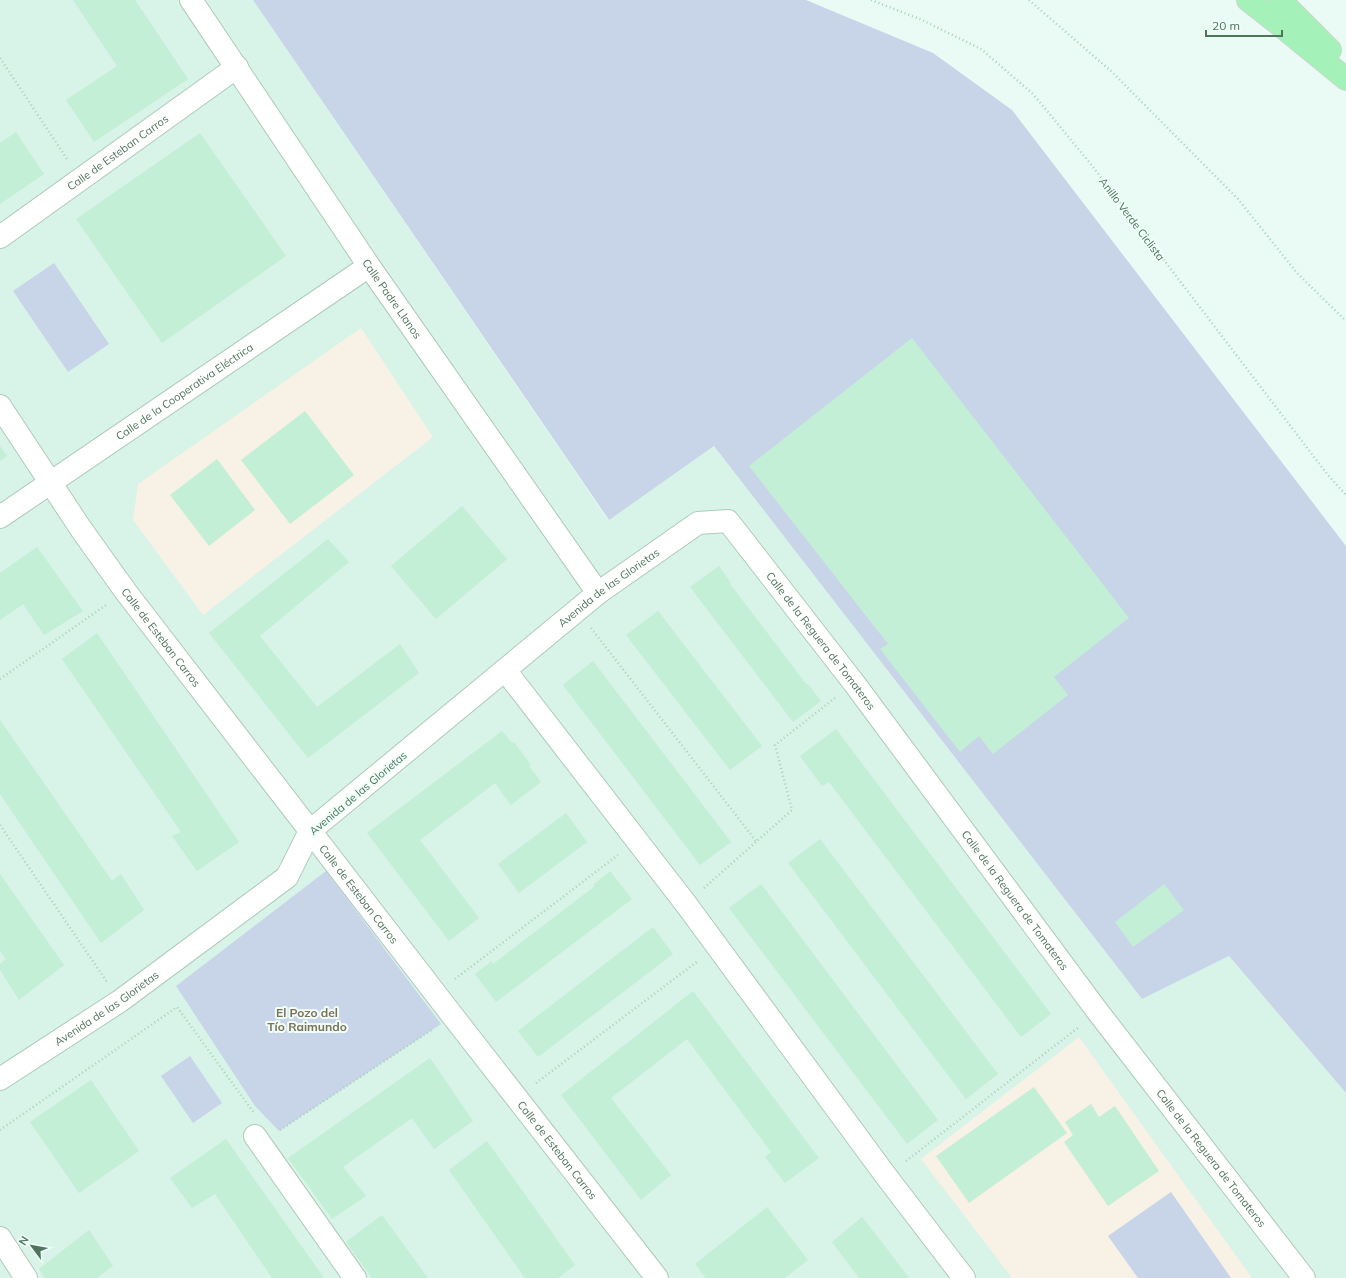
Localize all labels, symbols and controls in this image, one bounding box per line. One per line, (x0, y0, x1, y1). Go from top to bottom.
scale bar (1206, 12, 1282, 38)
text: 20 m (1212, 18, 1240, 33)
street label: Calle de Esteban Carros (64, 111, 171, 194)
street label: Anillo Verde Ciclista (1096, 175, 1168, 263)
street label: Calle Padre Llanos (359, 256, 425, 341)
street label: Calle de la Cooperativa Eléctrica (113, 340, 256, 443)
street label: Avenida de las Glorietas (555, 545, 662, 630)
street label: Calle de la Reguera de Tomateros (763, 569, 879, 713)
street label: Calle de Esteban Carros (118, 585, 204, 690)
street label: Avenida de las Glorietas (306, 748, 410, 838)
street label: Calle de la Reguera de Tomateros (959, 827, 1072, 973)
street label: Calle de Esteban Carros (316, 842, 401, 946)
street label: Avenida de las Glorietas (52, 968, 162, 1049)
district label: El Pozo del Tío Raimundo (267, 1005, 347, 1034)
street label: Calle de la Reguera de Tomateros (1153, 1086, 1269, 1230)
street label: Calle de Esteban Carros (514, 1098, 600, 1202)
north arrow (12, 1226, 52, 1266)
text: N (15, 1233, 32, 1248)

